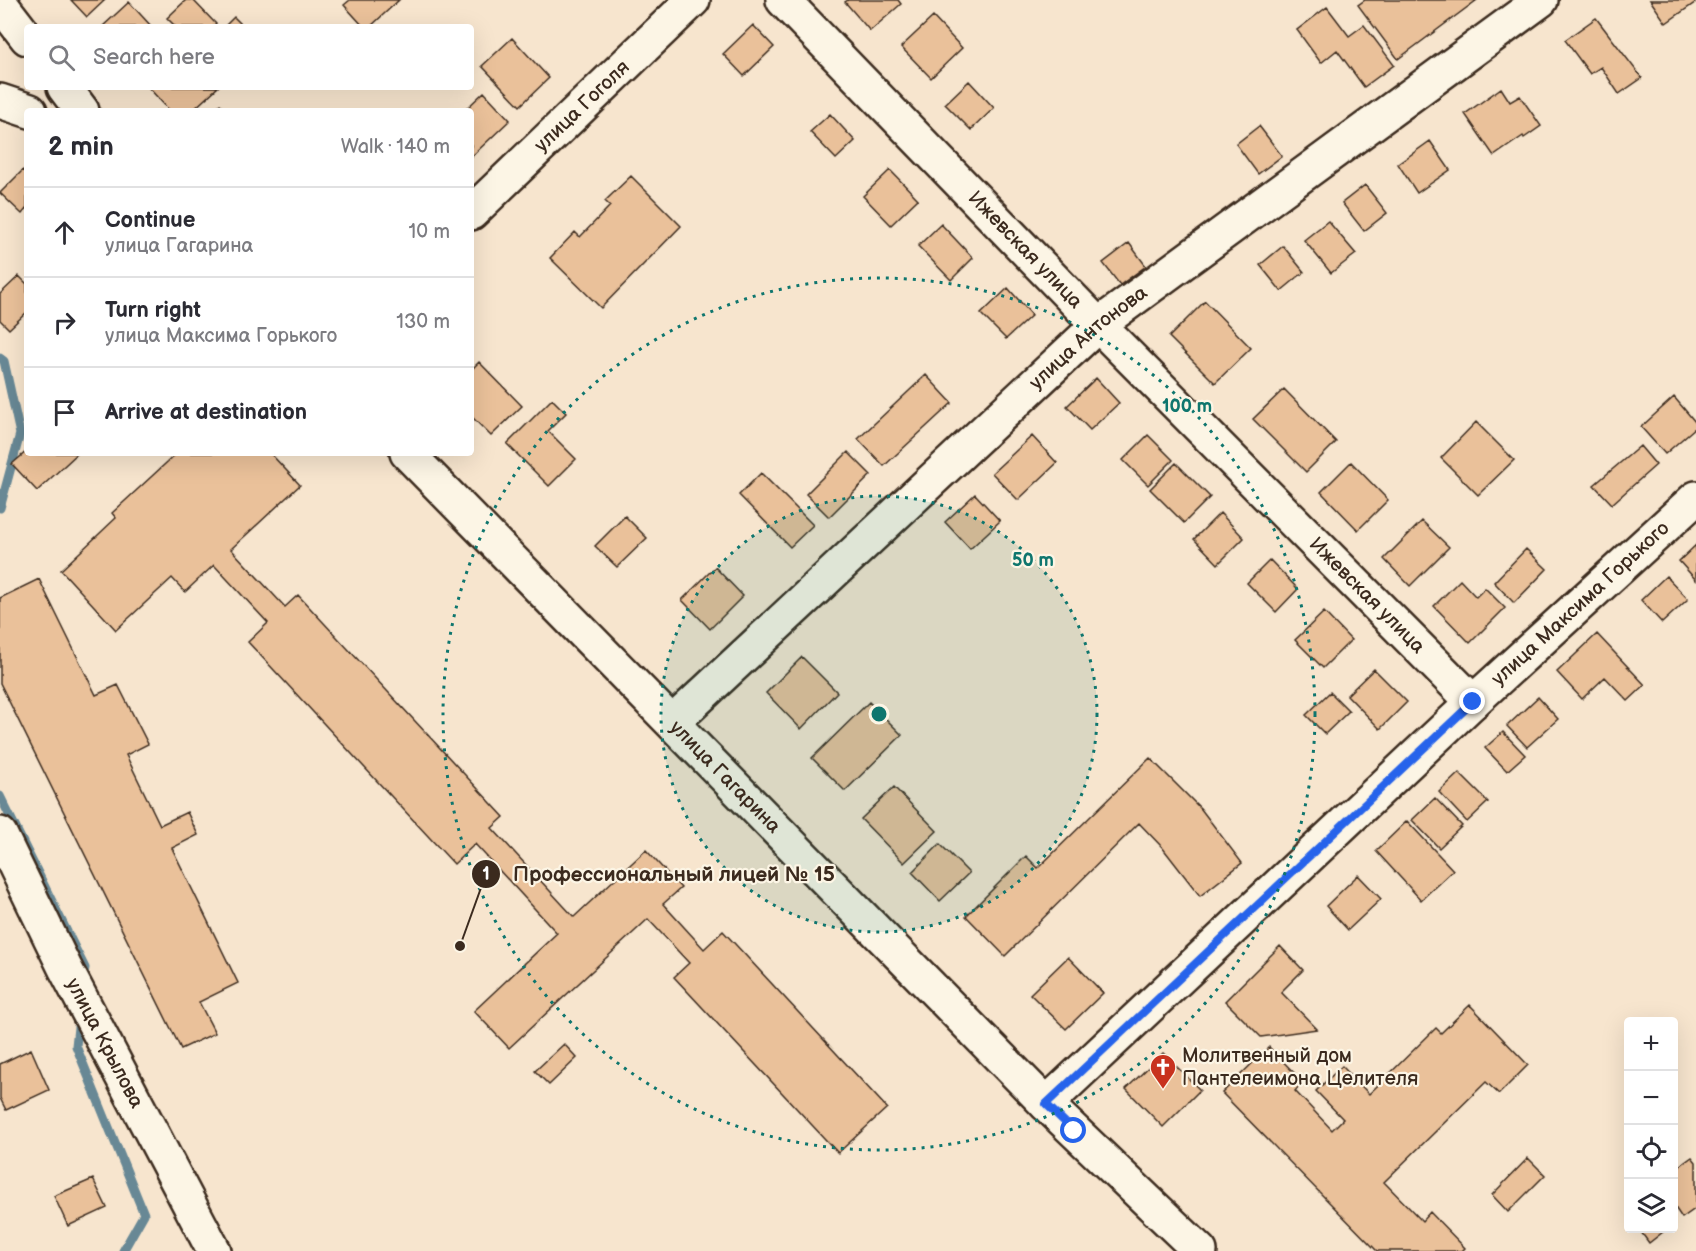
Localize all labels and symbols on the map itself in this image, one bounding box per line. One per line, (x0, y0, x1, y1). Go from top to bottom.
street label: улица Гоголя (530, 55, 635, 157)
street label: Ижевская улица (963, 186, 1088, 314)
street label: улица Антонова (1024, 281, 1152, 395)
text: 100 m (1162, 396, 1212, 417)
street label: улица Максима Горького (1487, 517, 1674, 691)
street label: Ижевская улица (1304, 532, 1430, 659)
text: 50 m (1012, 550, 1054, 571)
route end (1459, 688, 1485, 714)
centre of rings (869, 704, 889, 724)
street label: улица Гагарина (664, 716, 786, 838)
callout: Профессиональный лицей № 15 (471, 854, 847, 893)
text: Профессиональный лицей № 15 (513, 862, 835, 887)
text: 1 (482, 864, 490, 885)
street label: улица Крылова (61, 974, 149, 1113)
place label: Молитвенный дом Пантелеимона Целителя (1182, 1044, 1418, 1091)
church icon: Молитвенный дом Пантелеимона Целителя (1148, 1052, 1178, 1090)
route start (1060, 1117, 1086, 1143)

